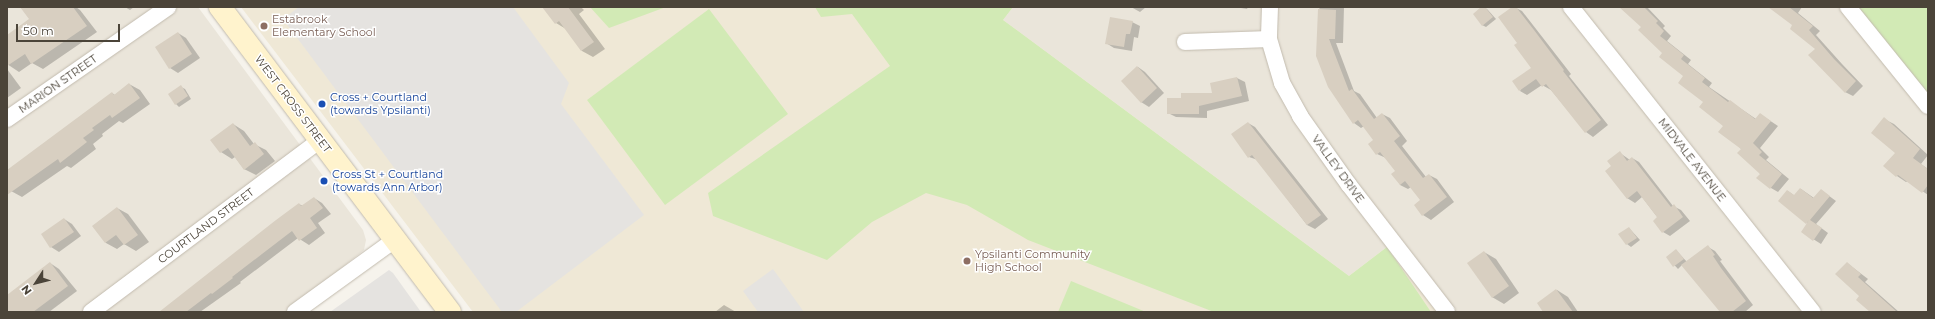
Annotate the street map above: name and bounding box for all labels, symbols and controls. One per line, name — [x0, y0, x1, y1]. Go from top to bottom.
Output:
place label: Estabrook Elementary School — [272, 13, 376, 39]
scale bar — [18, 16, 122, 42]
marker: Estabrook Elementary School — [259, 21, 269, 31]
text: 50 m — [23, 23, 54, 38]
street label: MARION STREET — [16, 52, 100, 116]
street label: WEST CROSS STREET — [252, 53, 334, 155]
place label: Cross + Courtland (towards Ypsilanti) — [330, 91, 431, 117]
marker: Cross + Courtland (towards Ypsilanti) — [317, 99, 327, 109]
street label: MIDVALE AVENUE — [1655, 116, 1729, 204]
street label: VALLEY DRIVE — [1309, 133, 1367, 205]
place label: Cross St + Courtland (towards Ann Arbor) — [332, 168, 443, 194]
marker: Cross St + Courtland (towards Ann Arbor) — [319, 176, 329, 186]
street label: COURTLAND STREET — [155, 186, 257, 266]
place label: Ypsilanti Community High School — [975, 248, 1090, 274]
marker: Ypsilanti Community High School — [962, 256, 972, 266]
north arrow — [16, 263, 56, 303]
text: N — [18, 282, 35, 298]

